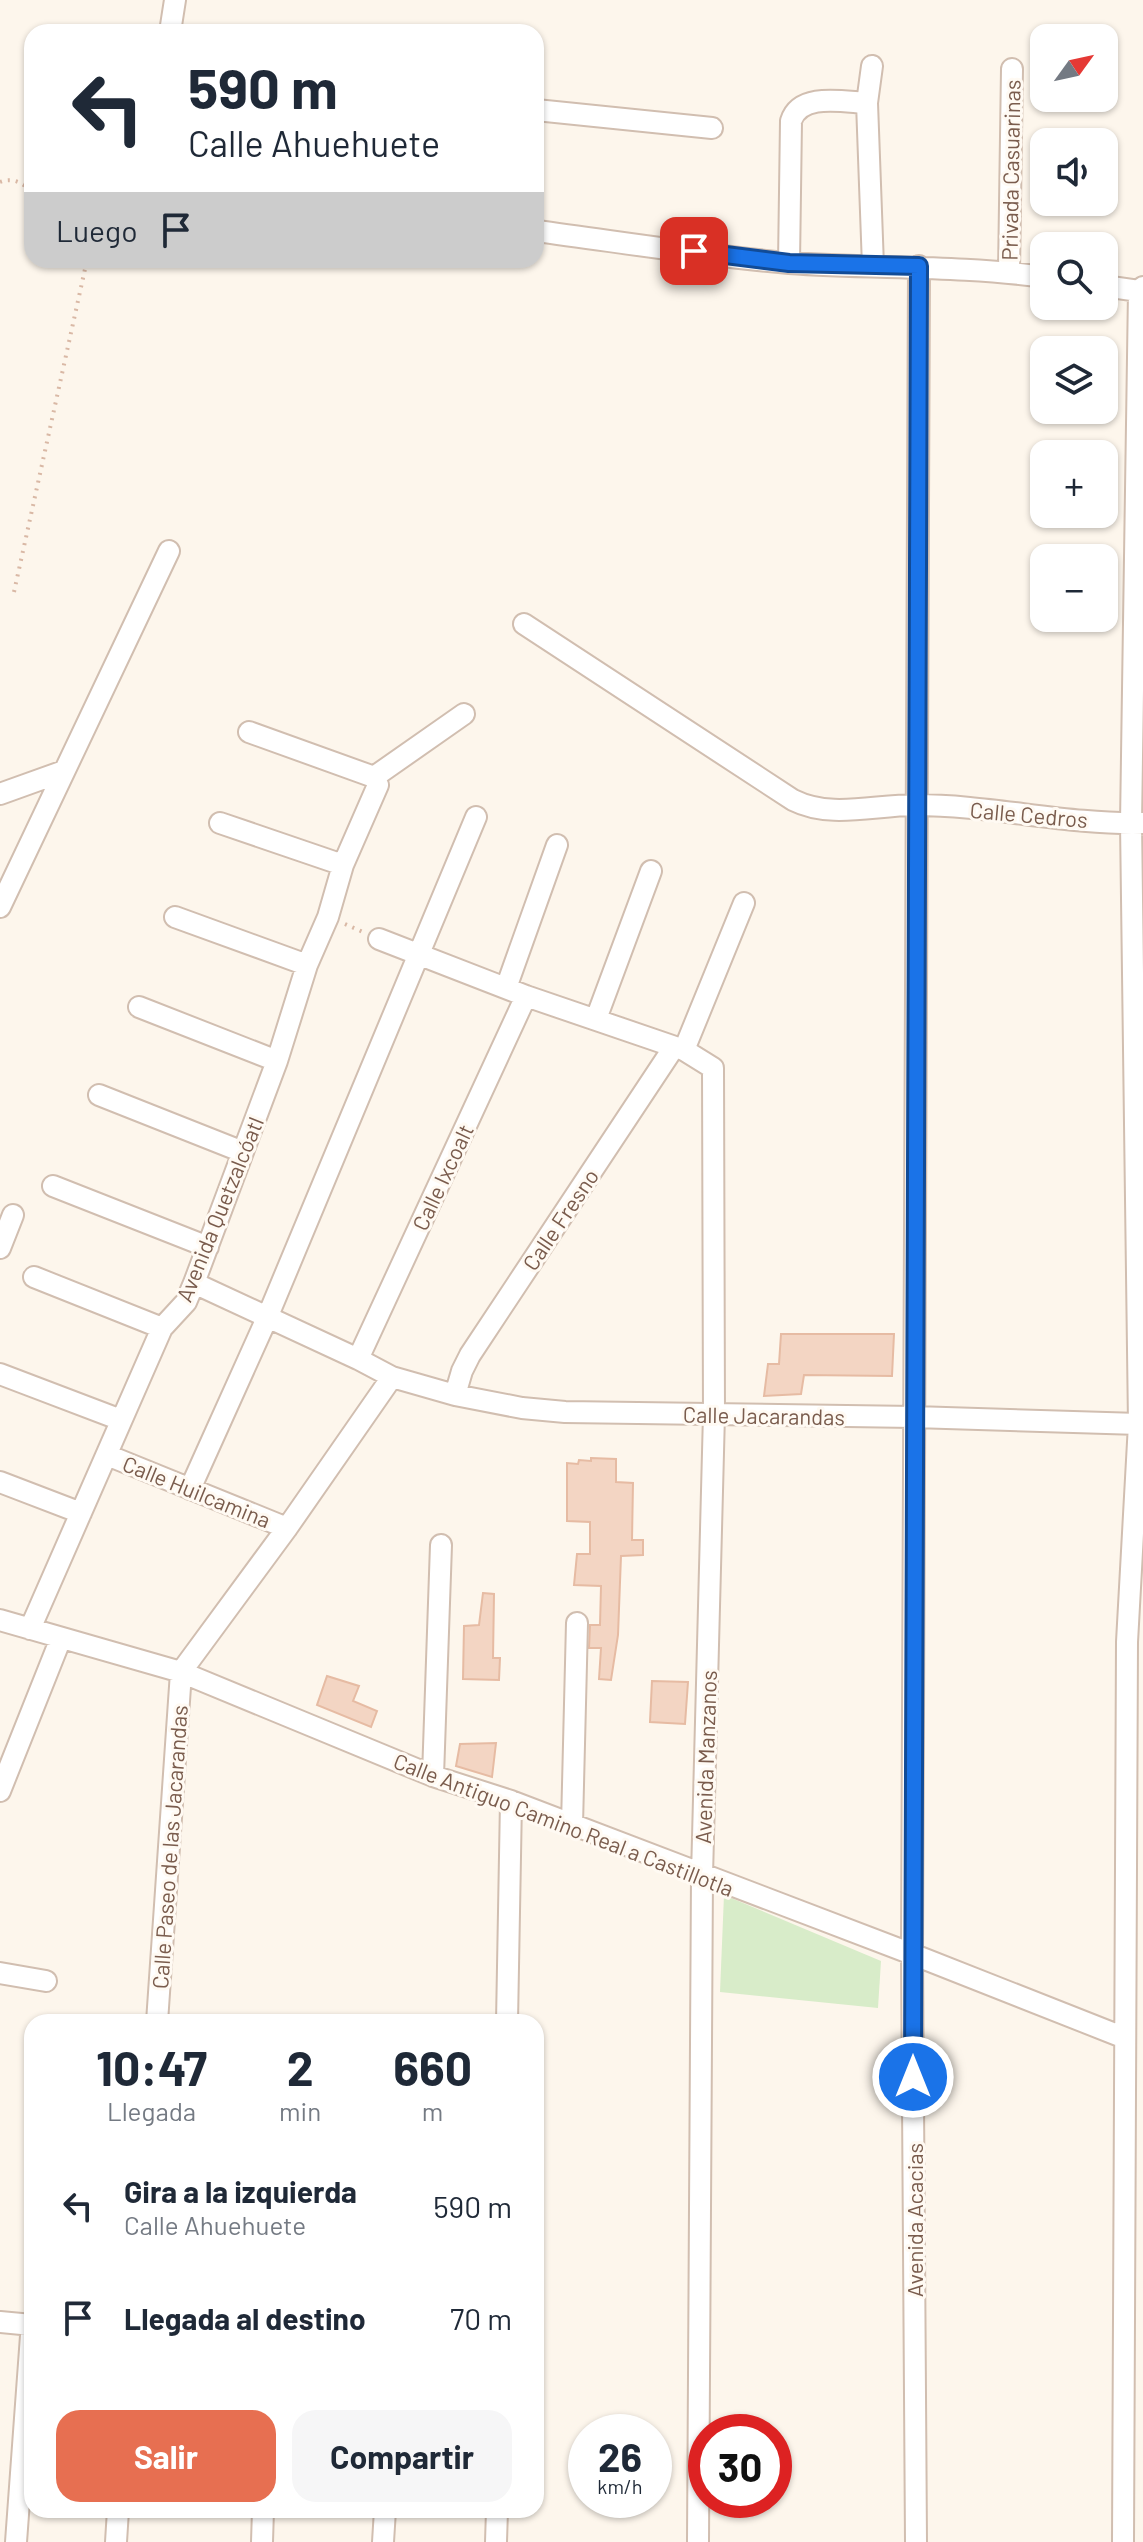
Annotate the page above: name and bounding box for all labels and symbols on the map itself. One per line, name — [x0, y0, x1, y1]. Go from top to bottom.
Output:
north arrow — [1030, 24, 1118, 112]
street label: Privada Casuarinas — [995, 79, 1025, 261]
pin — [660, 217, 728, 285]
street label: Calle Cedros — [969, 796, 1089, 832]
street label: Avenida Quetzalcóatl — [170, 1113, 268, 1305]
street label: Calle Ixcoalt — [406, 1120, 478, 1234]
street label: Calle Fresno — [517, 1163, 603, 1275]
street label: Calle Jacarandas — [683, 1401, 845, 1429]
street label: Calle Huilcamina — [119, 1450, 275, 1532]
street label: Avenida Manzanos — [689, 1670, 721, 1844]
street label: Calle Paseo de las Jacarandas — [146, 1704, 192, 1990]
street label: Calle Antiguo Camino Real a Castillotla — [390, 1747, 738, 1901]
position arrow — [871, 2035, 955, 2119]
street label: Avenida Acacias — [901, 2143, 927, 2297]
speed limit sign: 30 — [688, 2414, 792, 2518]

